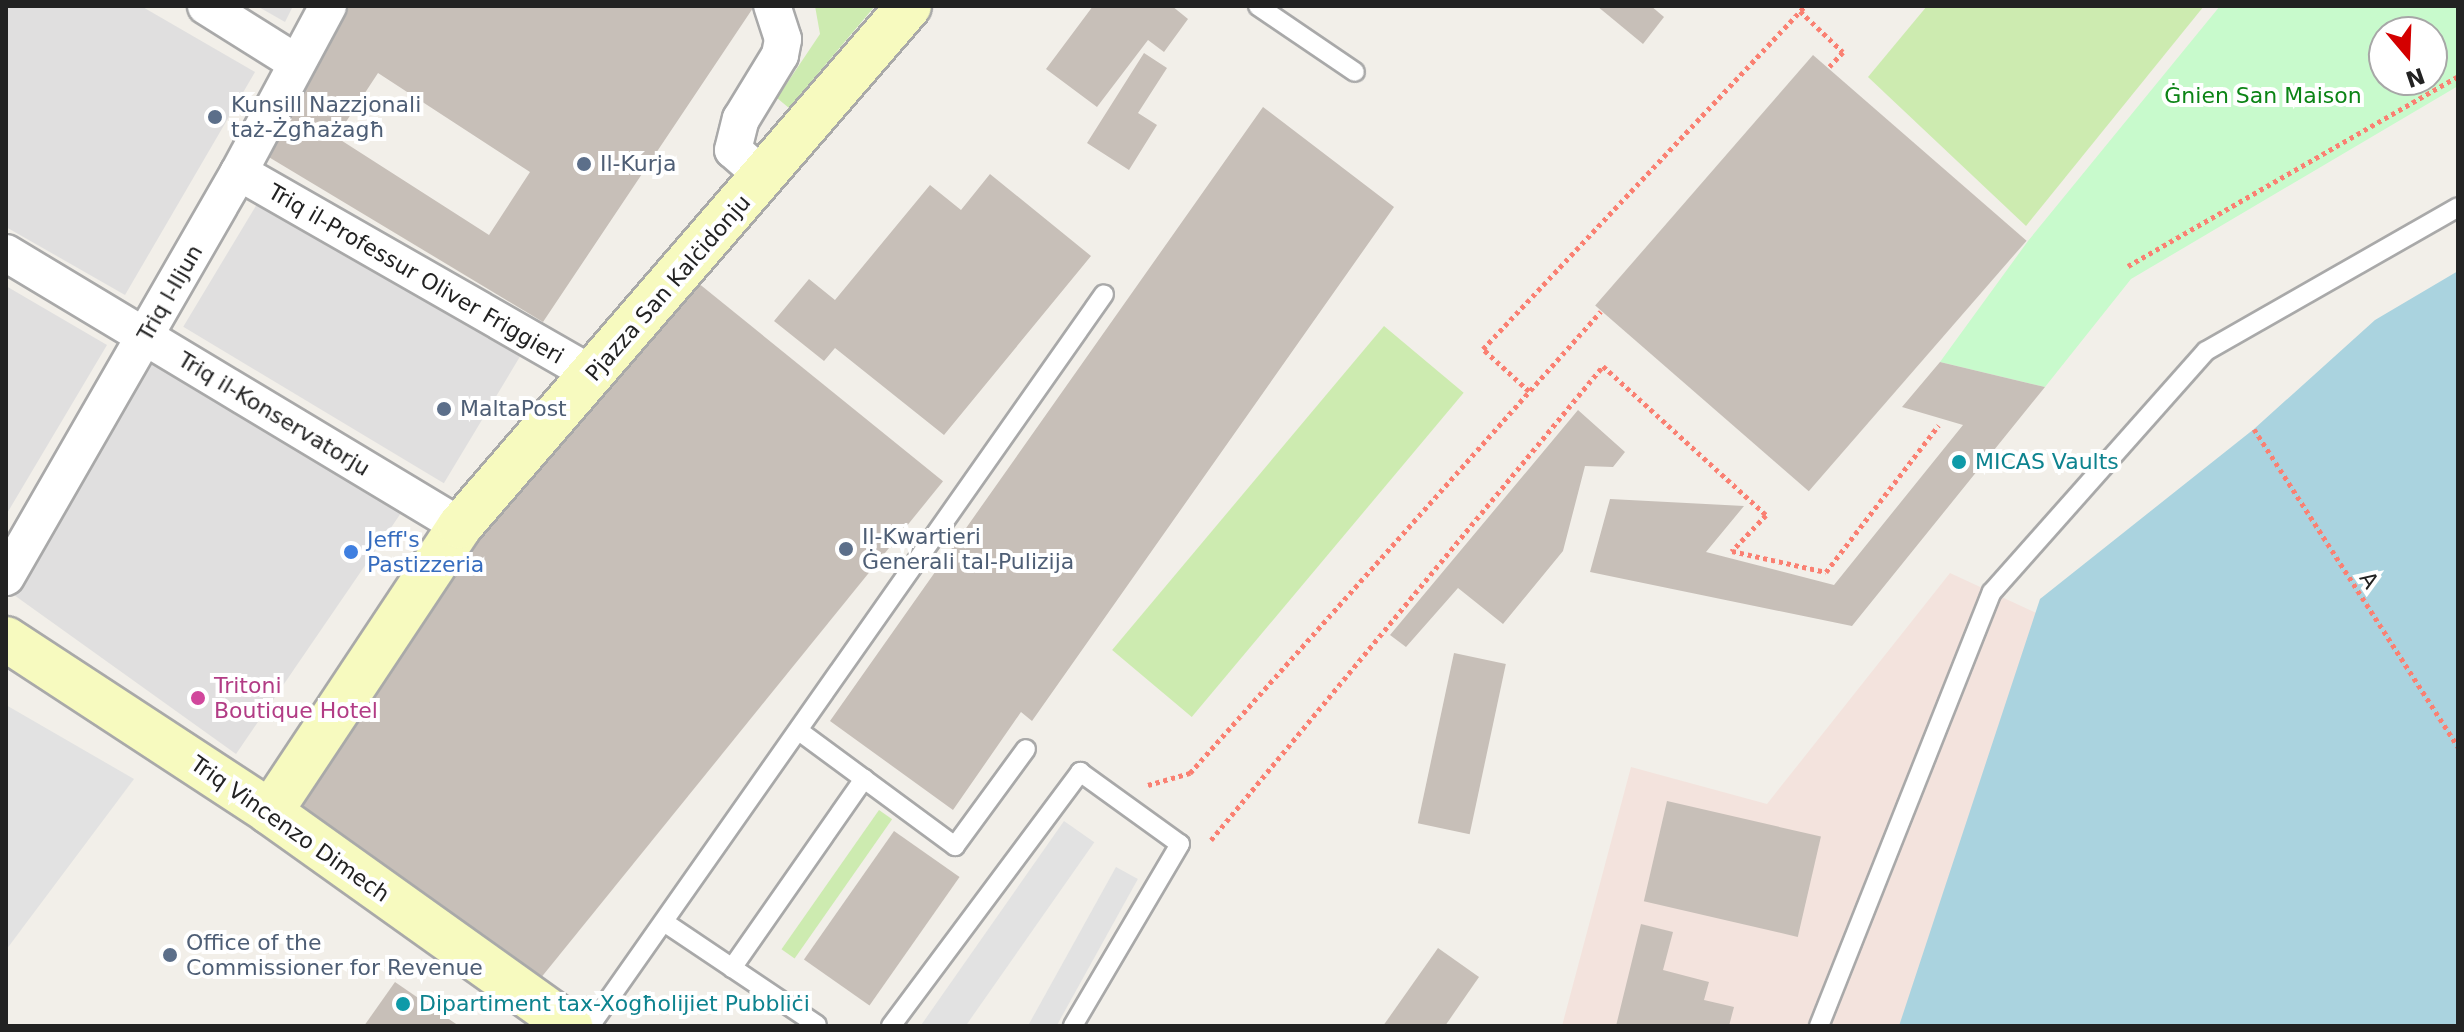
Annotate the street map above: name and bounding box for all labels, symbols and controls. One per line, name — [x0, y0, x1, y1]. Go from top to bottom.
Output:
north arrow — [2368, 16, 2448, 96]
text: N — [2403, 62, 2428, 92]
park label: Ġnien San Maison — [2164, 83, 2362, 109]
place label: Kunsill Nazzjonali taż-Żgħażagħ — [231, 91, 421, 142]
marker: Kunsill Nazzjonali taż-Żgħażagħ — [206, 108, 224, 126]
place label: Il-Kurja — [600, 151, 676, 177]
marker: Il-Kurja — [575, 155, 593, 173]
street label: Triq il-Professur Oliver Friggieri — [264, 178, 568, 370]
street label: Pjazza San Kalċidonju — [580, 189, 756, 387]
street label: Triq l-Iljun — [132, 240, 208, 346]
street label: Triq il-Konservatorju — [173, 346, 375, 482]
place label: MaltaPost — [460, 396, 567, 422]
marker: MaltaPost — [435, 400, 453, 418]
place label: MICAS Vaults — [1975, 449, 2119, 475]
marker: MICAS Vaults — [1950, 453, 1968, 471]
place label: Il-Kwartieri Ġenerali tal-Pulizija — [862, 523, 1074, 574]
place label: Jeff's Pastizzeria — [367, 526, 484, 578]
marker: Il-Kwartieri Ġenerali tal-Pulizija — [837, 540, 855, 558]
marker: Jeff's Pastizzeria — [342, 543, 360, 561]
street label: A — [2354, 566, 2384, 594]
place label: Tritoni Boutique Hotel — [214, 672, 378, 724]
marker: Tritoni Boutique Hotel — [189, 689, 207, 707]
street label: Triq Vincenzo Dimech — [186, 750, 394, 908]
place label: Office of the Commissioner for Revenue — [186, 929, 483, 980]
marker: Office of the Commissioner for Revenue — [161, 946, 179, 964]
place label: Dipartiment tax-Xogħolijiet Pubbliċi — [419, 991, 810, 1017]
marker: Dipartiment tax-Xogħolijiet Pubbliċi — [394, 995, 412, 1013]

